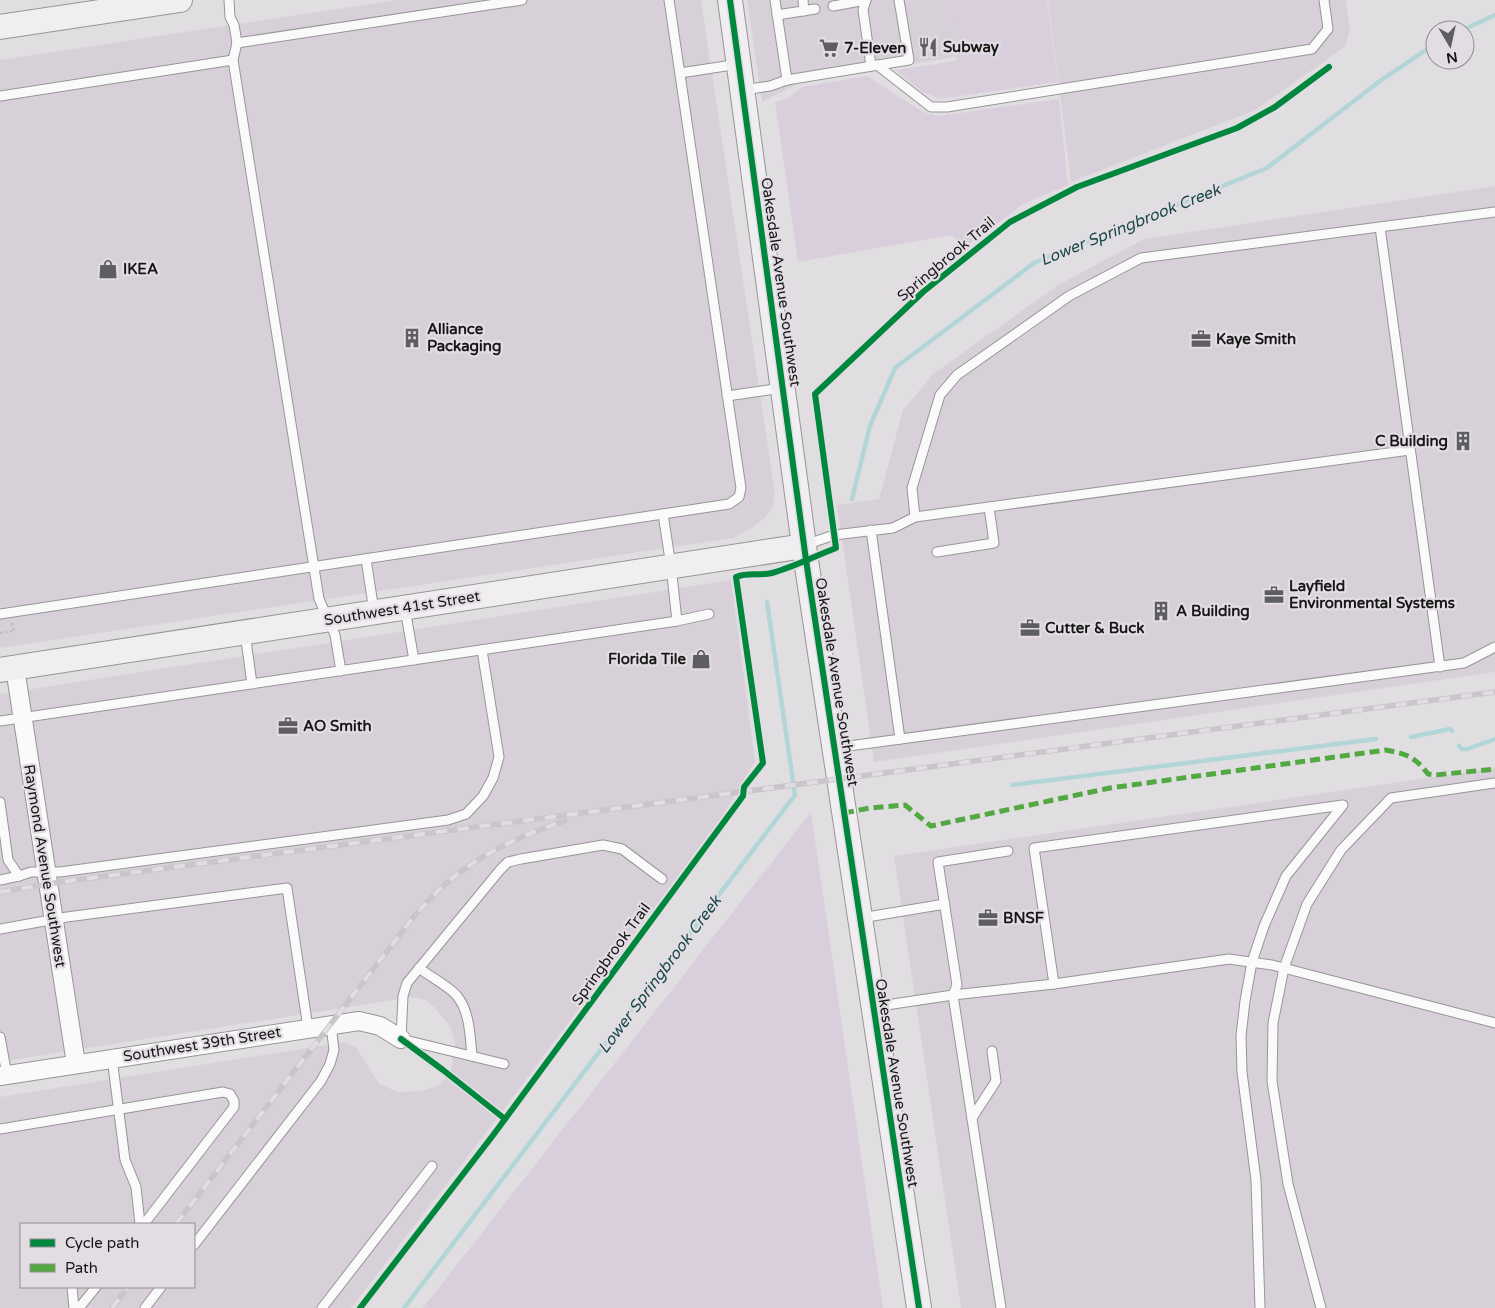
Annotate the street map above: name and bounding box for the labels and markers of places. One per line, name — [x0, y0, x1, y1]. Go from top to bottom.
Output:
restaurant icon: Subway — [917, 36, 939, 58]
supermarket icon: 7-Eleven — [818, 37, 840, 59]
place label: Subway — [943, 38, 999, 57]
place label: 7-Eleven — [844, 39, 906, 57]
shop icon: IKEA — [97, 258, 119, 280]
place label: IKEA — [123, 260, 158, 278]
place label: Alliance Packaging — [427, 320, 501, 356]
building icon: Alliance Packaging — [401, 327, 423, 349]
office icon: Kaye Smith — [1190, 328, 1212, 350]
place label: Kaye Smith — [1216, 330, 1296, 349]
building icon: C Building — [1452, 430, 1474, 452]
place label: C Building — [1375, 432, 1448, 451]
place label: Layfield Environmental Systems — [1289, 577, 1455, 613]
office icon: Layfield Environmental Systems — [1263, 584, 1285, 606]
building icon: A Building — [1150, 600, 1172, 622]
place label: A Building — [1176, 602, 1250, 621]
office icon: Cutter & Buck — [1019, 617, 1041, 639]
place label: Cutter & Buck — [1045, 619, 1144, 637]
shop icon: Florida Tile — [690, 648, 712, 670]
place label: Florida Tile — [608, 650, 687, 668]
office icon: AO Smith — [277, 715, 299, 737]
place label: AO Smith — [303, 717, 372, 735]
office icon: BNSF — [977, 907, 999, 929]
place label: BNSF — [1003, 909, 1044, 927]

